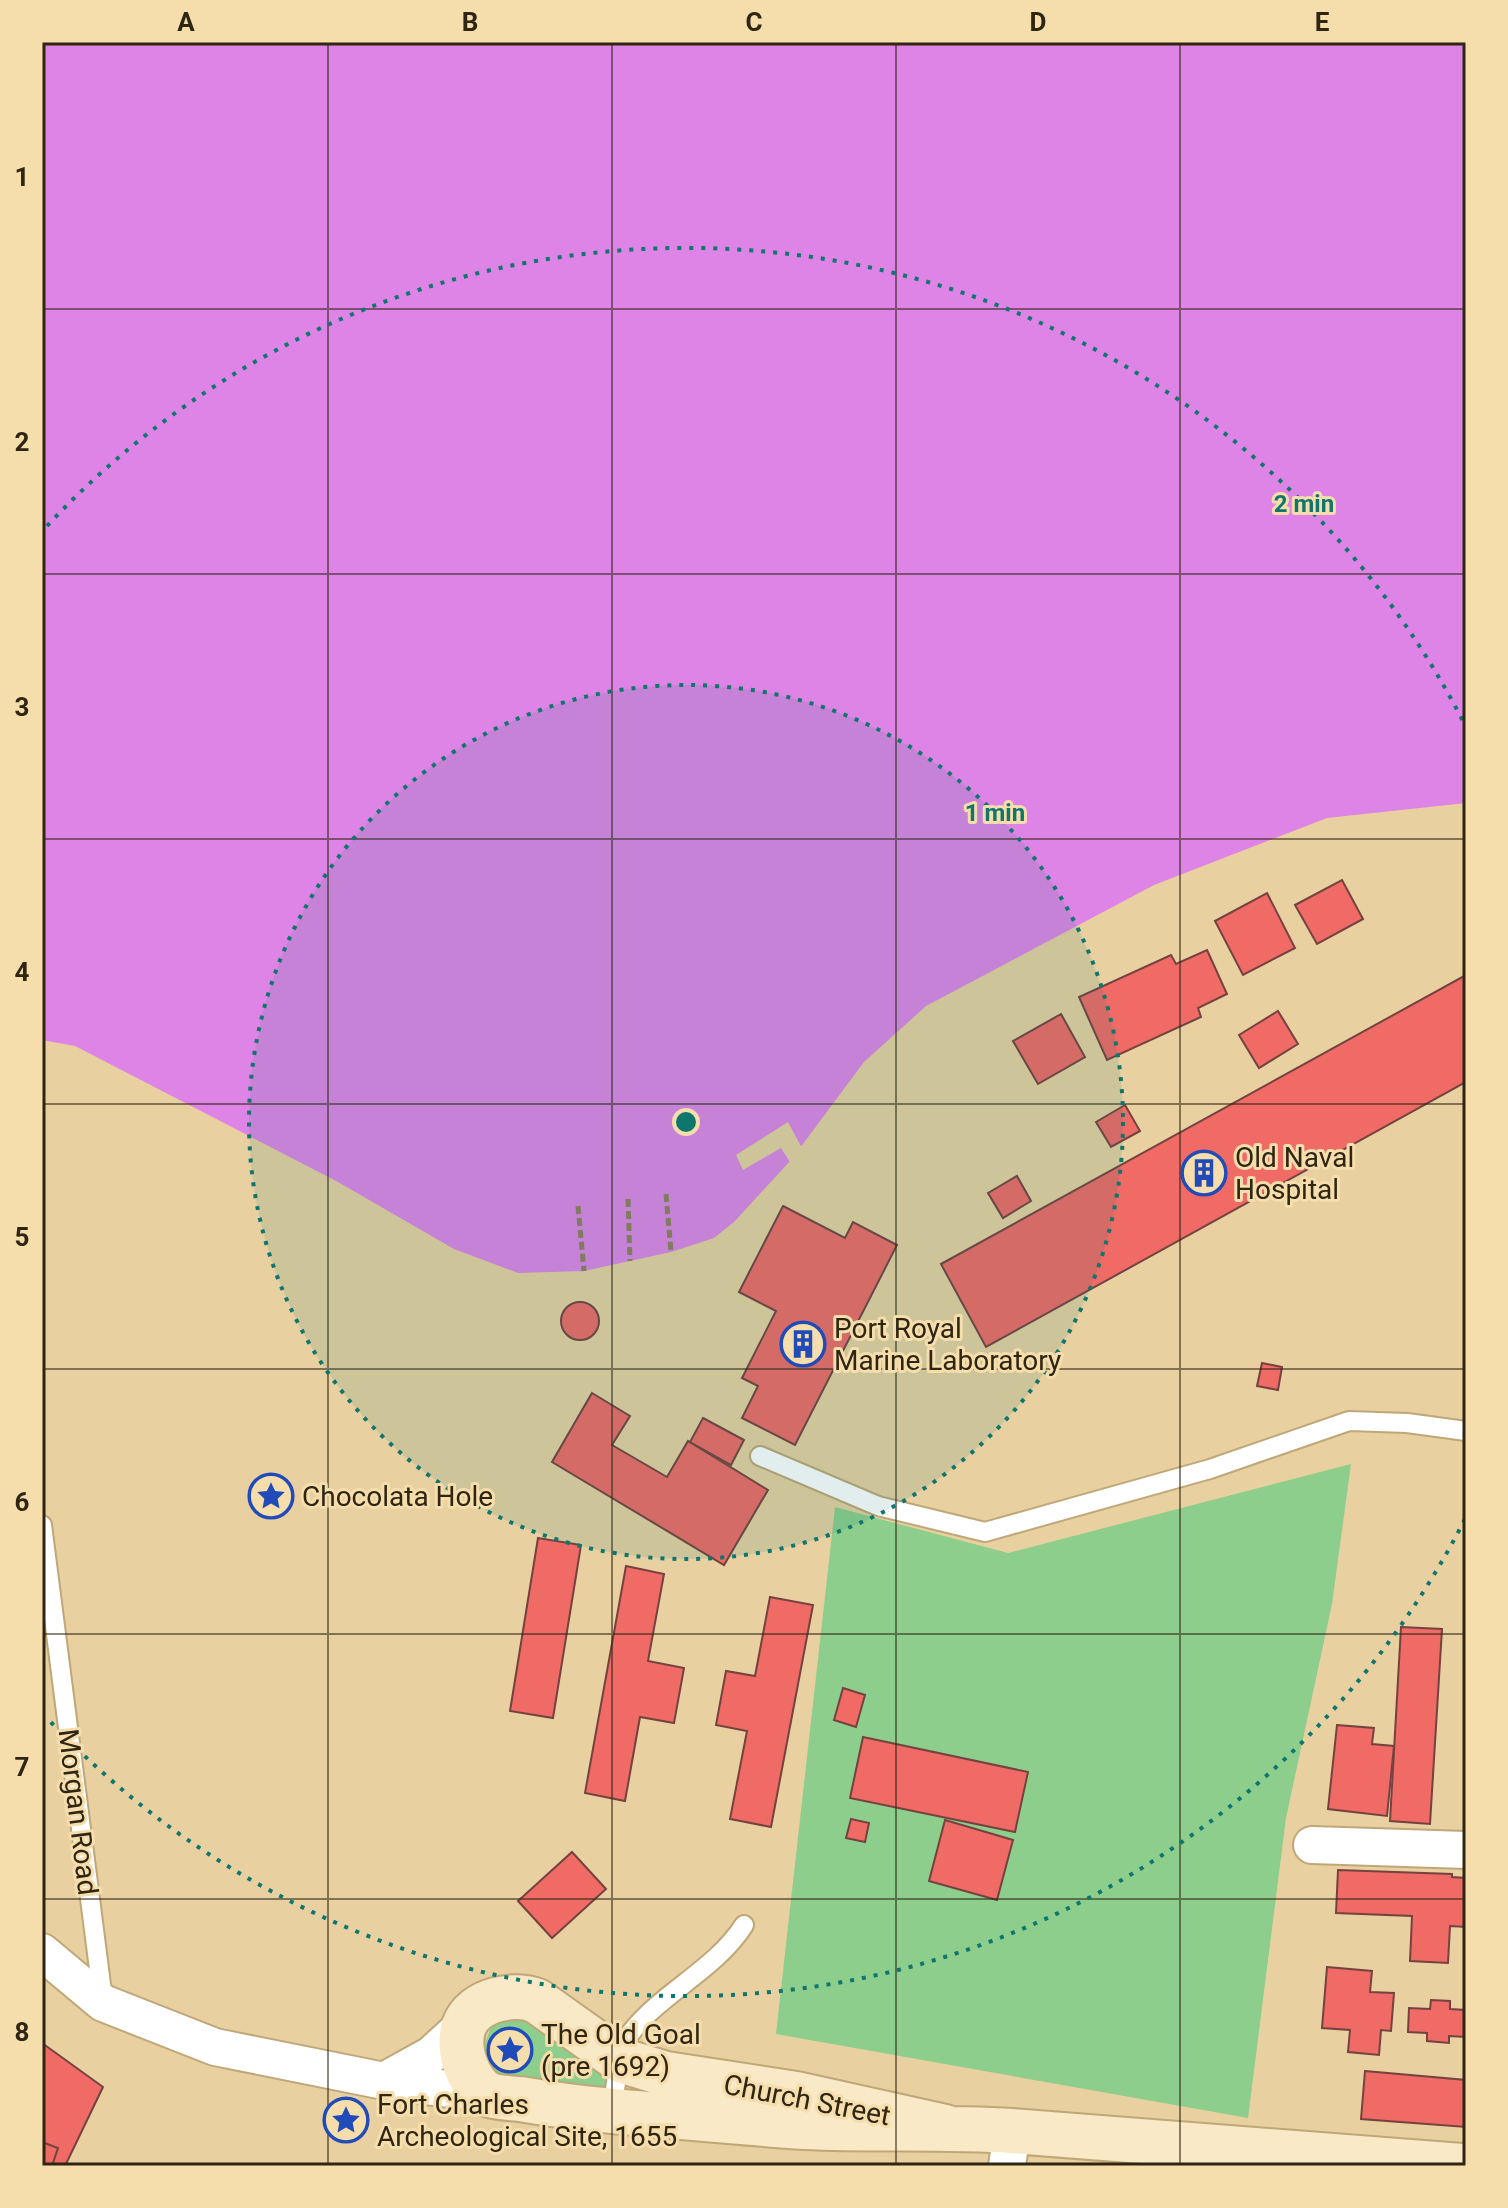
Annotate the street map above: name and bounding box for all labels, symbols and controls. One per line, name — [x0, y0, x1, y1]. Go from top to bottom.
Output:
text: A — [177, 7, 195, 37]
text: B — [462, 7, 478, 37]
text: C — [745, 7, 763, 37]
text: D — [1030, 7, 1046, 37]
text: E — [1315, 7, 1330, 37]
text: 1 — [15, 162, 29, 192]
text: 2 — [15, 427, 29, 457]
text: 2 min — [1274, 490, 1334, 518]
text: 3 — [15, 692, 29, 722]
text: 1 min — [965, 799, 1025, 827]
text: 4 — [15, 957, 30, 987]
centre of rings — [672, 1108, 700, 1136]
place label: Old Naval Hospital — [1235, 1141, 1354, 1206]
building icon: Old Naval Hospital — [1180, 1149, 1228, 1197]
text: 5 — [15, 1222, 29, 1252]
place label: Port Royal Marine Laboratory — [834, 1312, 1061, 1377]
building icon: Port Royal Marine Laboratory — [779, 1320, 827, 1368]
place icon: Chocolata Hole — [247, 1472, 295, 1520]
place label: Chocolata Hole — [302, 1480, 493, 1513]
text: 6 — [15, 1487, 30, 1517]
street label: Morgan Road — [51, 1727, 105, 1897]
text: 7 — [15, 1752, 29, 1782]
text: 8 — [15, 2017, 29, 2047]
place label: The Old Goal (pre 1692) — [541, 2018, 701, 2083]
place icon: The Old Goal (pre 1692) — [486, 2026, 534, 2074]
street label: Church Street — [721, 2068, 893, 2132]
place label: Fort Charles Archeological Site, 1655 — [377, 2088, 677, 2153]
place icon: Fort Charles Archeological Site, 1655 — [322, 2096, 370, 2144]

